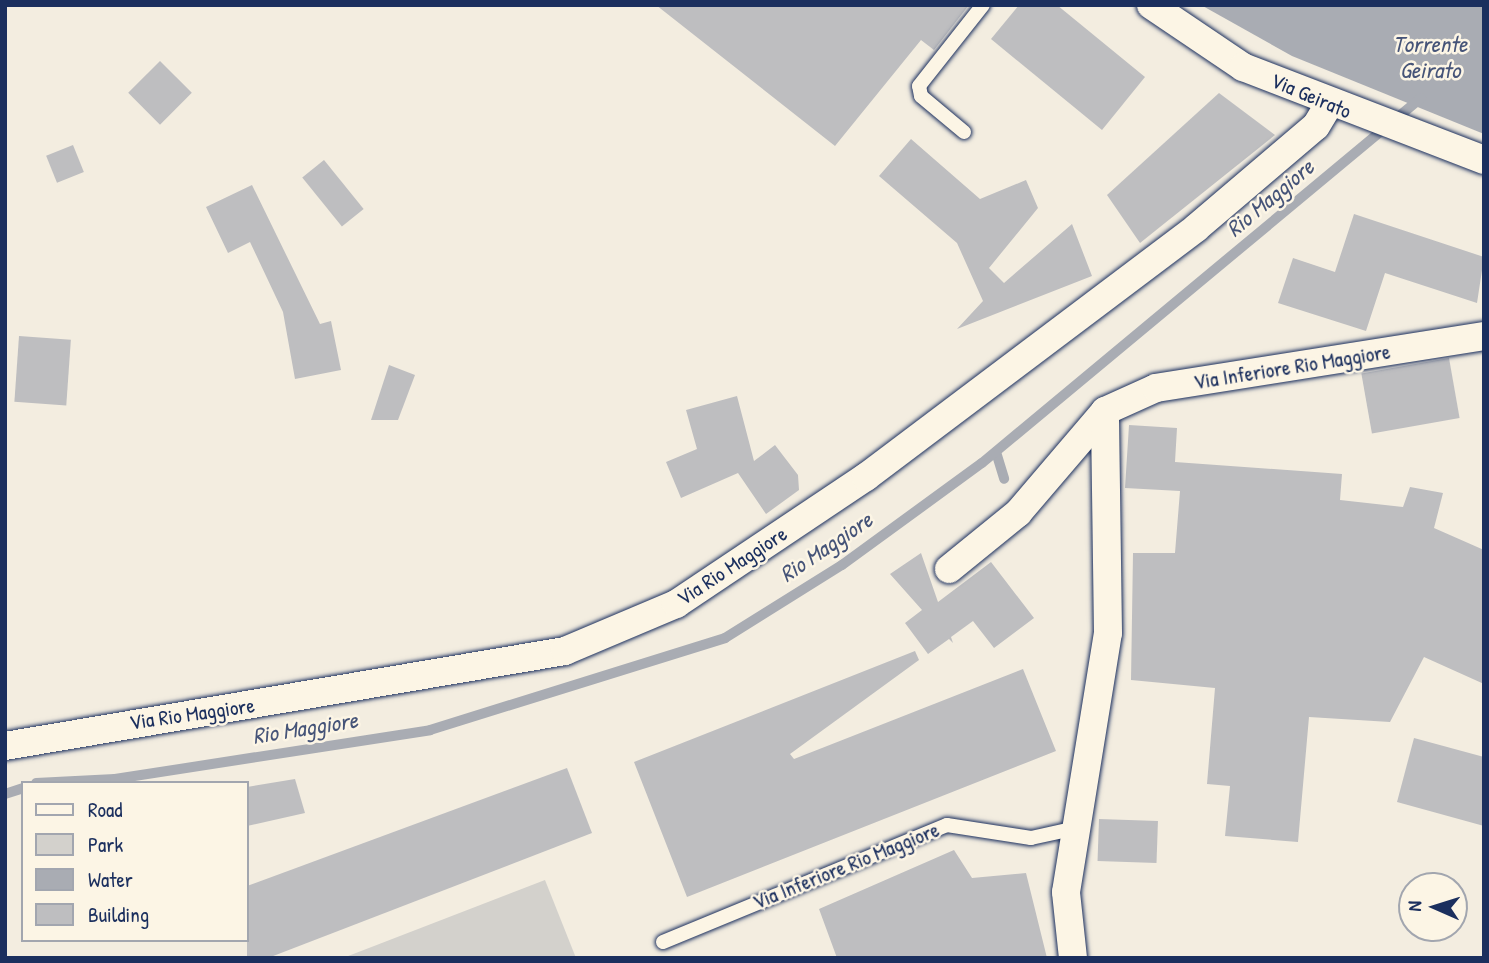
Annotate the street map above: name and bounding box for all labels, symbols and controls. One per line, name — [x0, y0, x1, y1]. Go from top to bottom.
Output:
water label: Torrente Geirato — [1393, 30, 1467, 84]
street label: Via Geirato — [1267, 68, 1355, 124]
water label: Rio Maggiore — [1221, 153, 1319, 243]
street label: Via Inferiore Rio Maggiore — [1192, 339, 1392, 395]
water label: Rio Maggiore — [774, 506, 878, 588]
street label: Via Rio Maggiore — [672, 521, 792, 611]
street label: Via Rio Maggiore — [128, 693, 256, 735]
water label: Rio Maggiore — [251, 706, 359, 750]
legend — [21, 781, 248, 942]
text: Road — [88, 795, 122, 824]
street label: Via Inferiore Rio Maggiore — [749, 817, 943, 915]
text: Park — [88, 830, 123, 859]
text: Water — [88, 865, 133, 894]
north arrow — [1398, 872, 1468, 942]
text: Building — [88, 900, 149, 929]
text: N — [1401, 900, 1427, 912]

